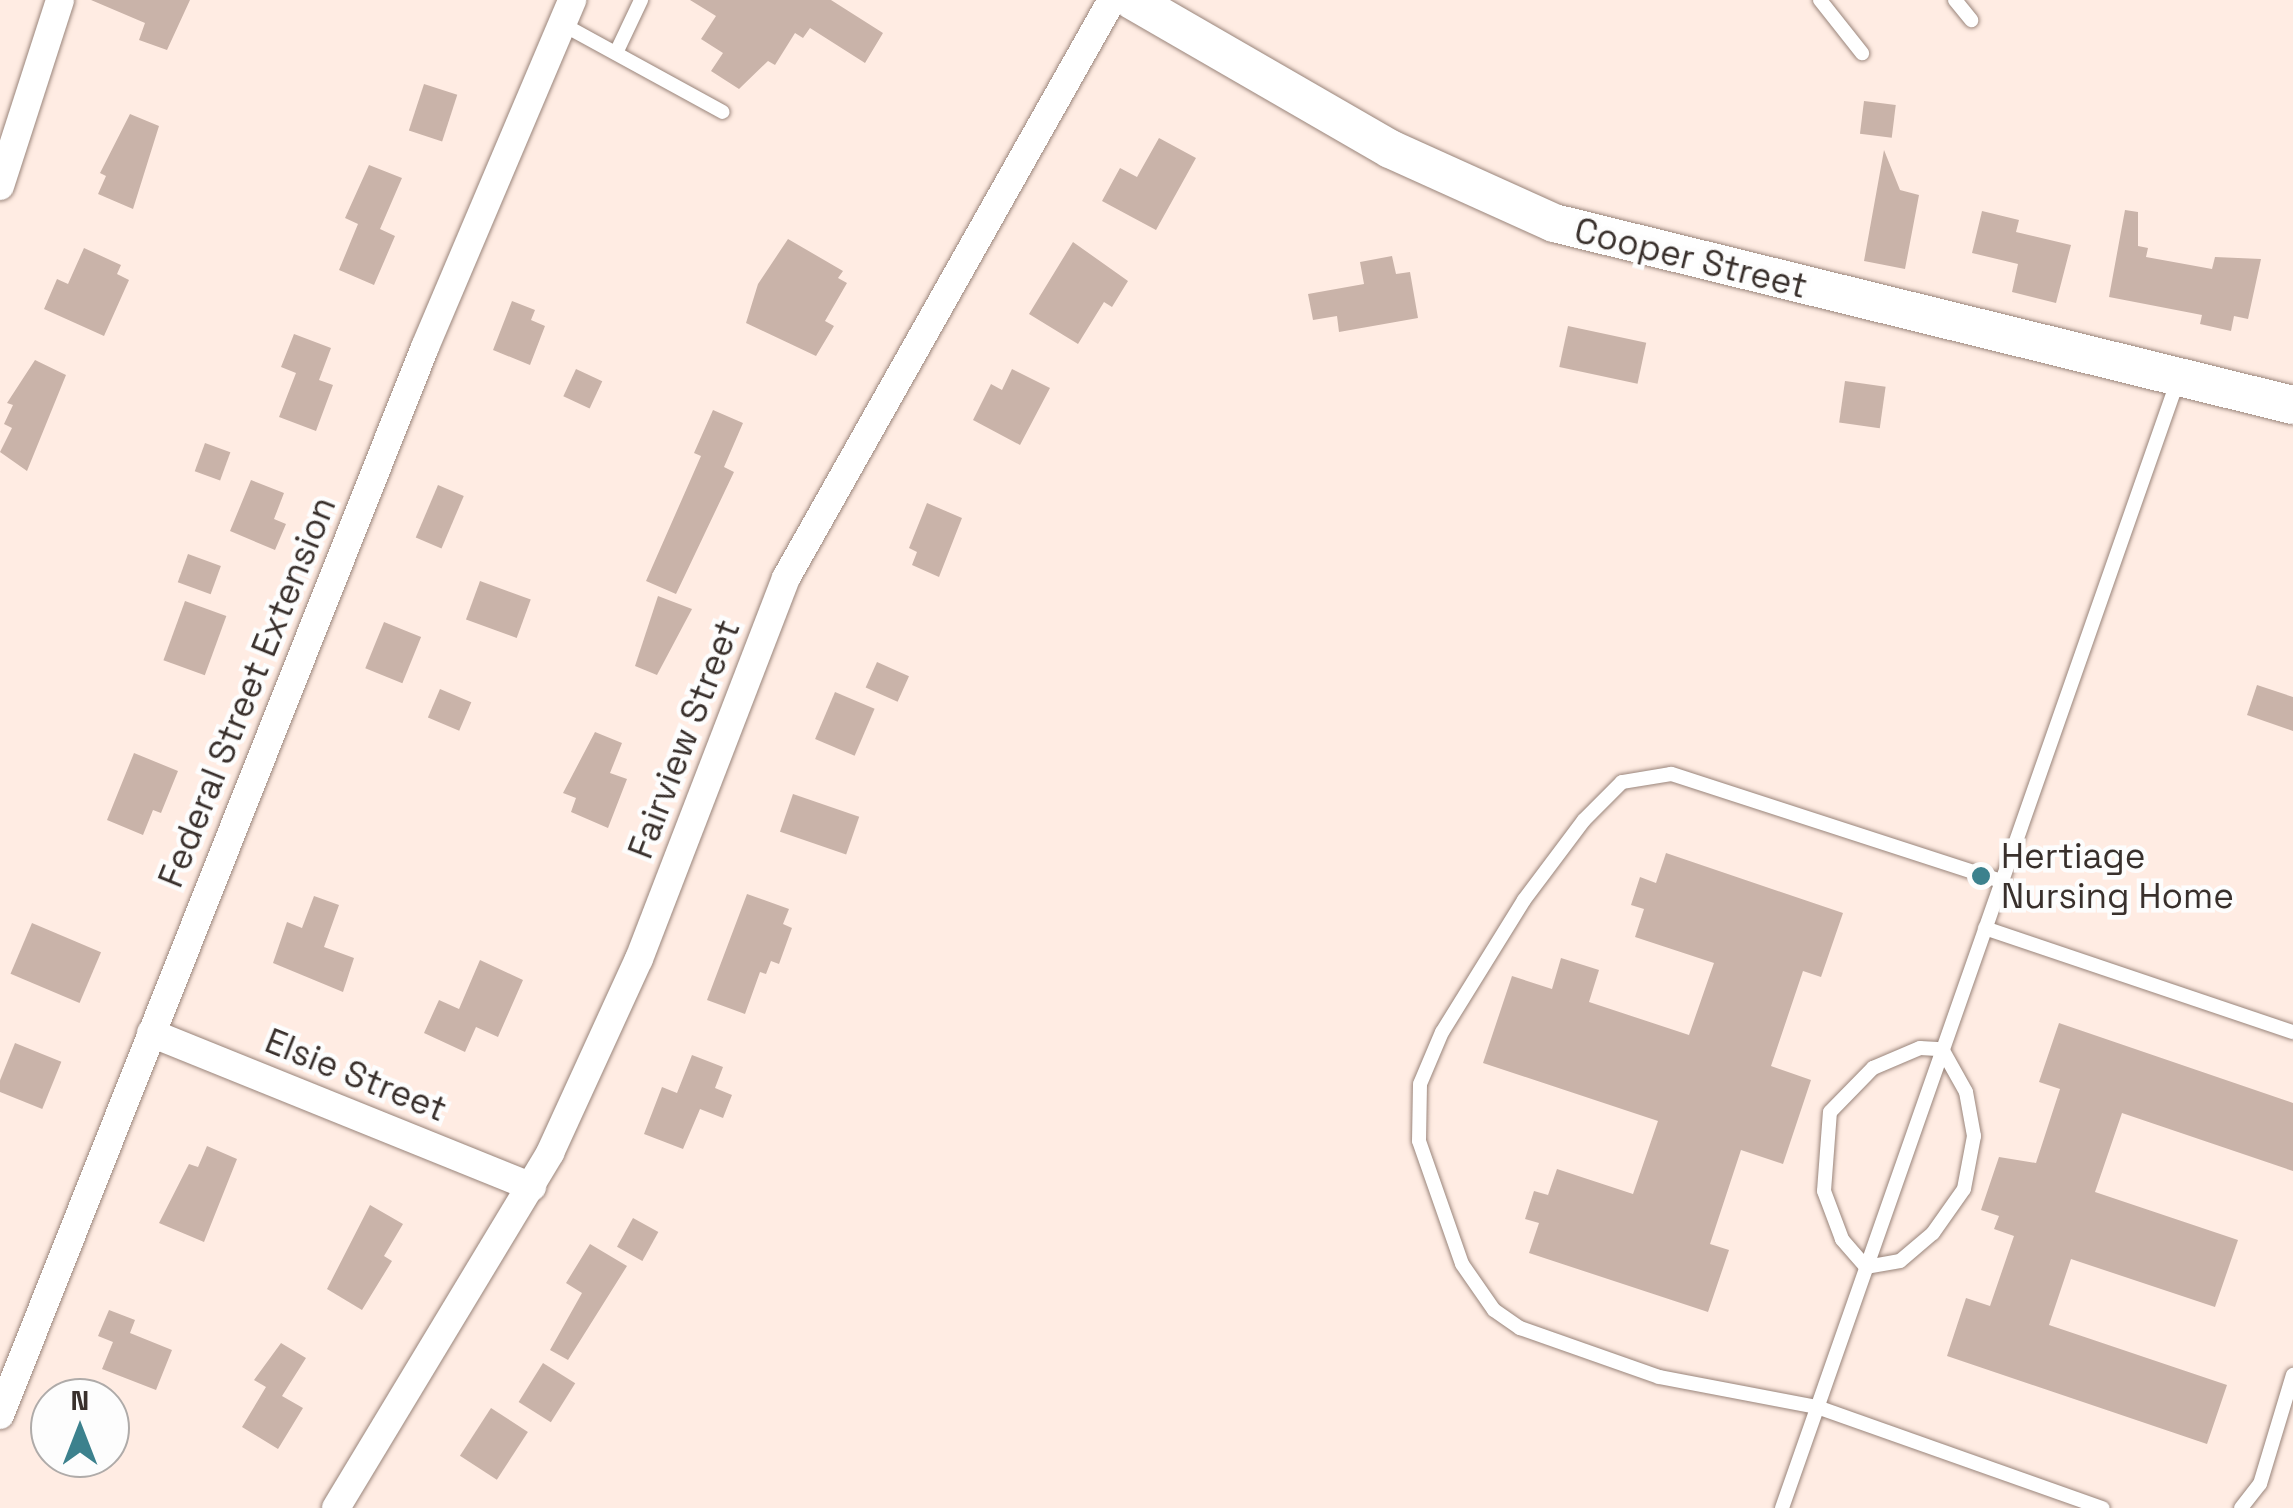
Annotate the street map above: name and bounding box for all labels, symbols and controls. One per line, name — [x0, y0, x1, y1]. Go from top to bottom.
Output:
street label: Cooper Street — [1570, 209, 1812, 307]
street label: Federal Street Extension — [149, 491, 345, 893]
street label: Fairview Street — [619, 614, 749, 864]
place label: Hertiage Nursing Home — [2001, 835, 2234, 917]
marker: Hertiage Nursing Home — [1970, 865, 1992, 887]
street label: Elsie Street — [259, 1020, 453, 1130]
north arrow — [30, 1378, 130, 1478]
text: N — [71, 1382, 89, 1418]

